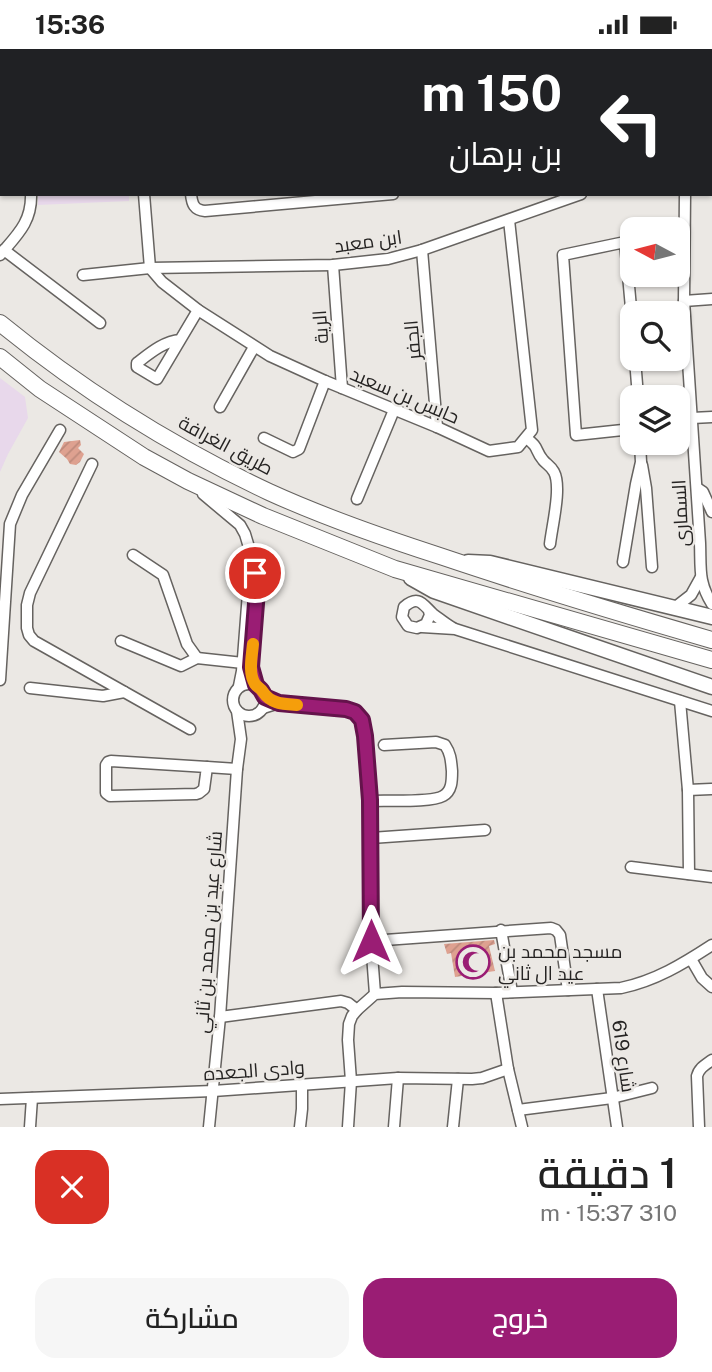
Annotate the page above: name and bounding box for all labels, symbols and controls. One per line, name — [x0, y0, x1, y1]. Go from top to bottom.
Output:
text: 15:36 — [35, 9, 105, 40]
text: 150 m — [421, 64, 562, 122]
icon: left — [586, 77, 677, 168]
text: بن برهان — [449, 135, 562, 172]
north arrow — [620, 217, 690, 287]
map controls — [620, 217, 690, 455]
street label: ابن معبد — [333, 225, 403, 258]
button: search — [620, 301, 690, 371]
street label: الرية — [308, 309, 333, 345]
street label: الجفر — [399, 319, 426, 362]
street label: حابس بن سعيد — [347, 362, 463, 429]
button: layers — [620, 385, 690, 455]
street label: طريق الغرافة — [174, 411, 277, 481]
street label: السمارى — [667, 479, 694, 547]
pin — [225, 543, 285, 603]
icon: arrive — [236, 554, 274, 592]
street label: شارع عيد بن محمد بن ثاني — [190, 830, 230, 1034]
position arrow — [334, 904, 408, 978]
place label: مسجد محمد بن عيد ال ثاني — [498, 940, 622, 988]
mosque icon: مسجد محمد بن عيد ال ثاني — [454, 943, 492, 981]
street label: شارع 619 — [605, 1018, 640, 1094]
street label: وادى الجعده — [203, 1055, 305, 1086]
text: 1 دقيقة — [538, 1148, 677, 1197]
button: close — [35, 1150, 109, 1224]
text: 310 m · 15:37 — [540, 1199, 677, 1226]
button: مشاركة — [35, 1278, 349, 1358]
button: خروج — [363, 1278, 677, 1358]

